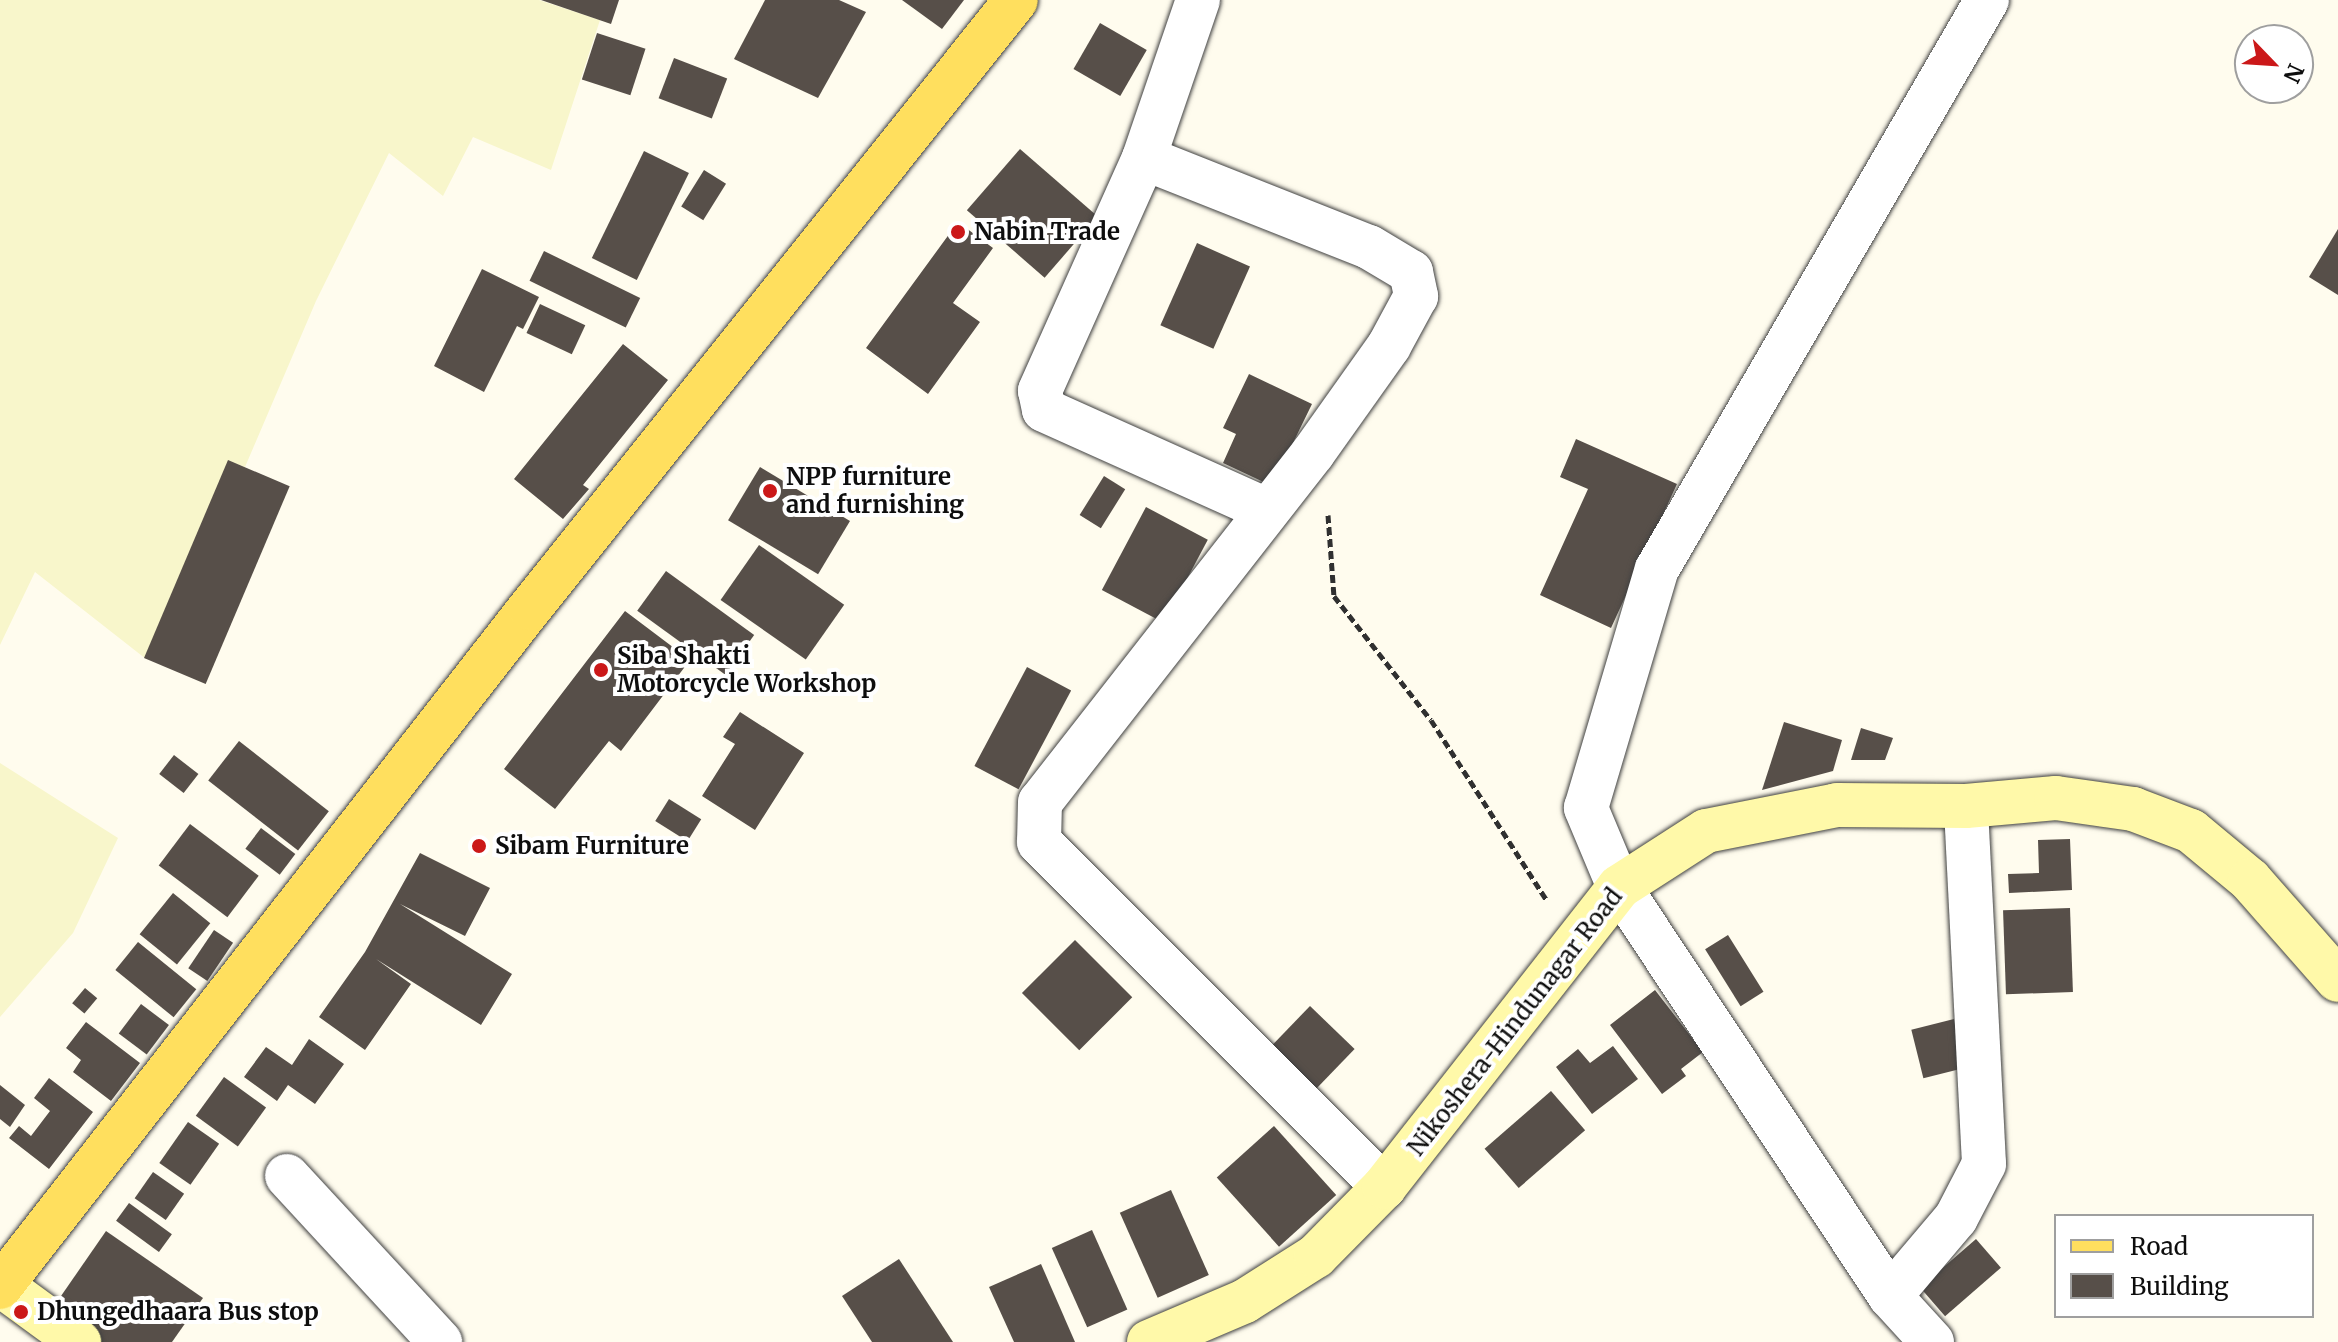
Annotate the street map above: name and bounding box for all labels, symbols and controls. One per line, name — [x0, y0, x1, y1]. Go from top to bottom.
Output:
north arrow — [2234, 24, 2314, 104]
text: N — [2278, 59, 2310, 87]
place label: Nabin Trade — [974, 218, 1120, 246]
marker: Nabin Trade — [949, 223, 967, 241]
place label: NPP furniture and furnishing — [786, 463, 964, 519]
marker: NPP furniture and furnishing — [761, 482, 779, 500]
place label: Siba Shakti Motorcycle Workshop — [617, 642, 876, 698]
marker: Siba Shakti Motorcycle Workshop — [592, 661, 610, 679]
place label: Sibam Furniture — [495, 832, 689, 860]
marker: Sibam Furniture — [470, 837, 488, 855]
street label: Nikoshera-Hindunagar Road — [1402, 883, 1628, 1161]
legend — [2054, 1214, 2314, 1318]
text: Road — [2130, 1231, 2188, 1262]
text: Building — [2130, 1271, 2229, 1302]
place label: Dhungedhaara Bus stop — [37, 1298, 319, 1326]
marker: Dhungedhaara Bus stop — [12, 1303, 30, 1321]

